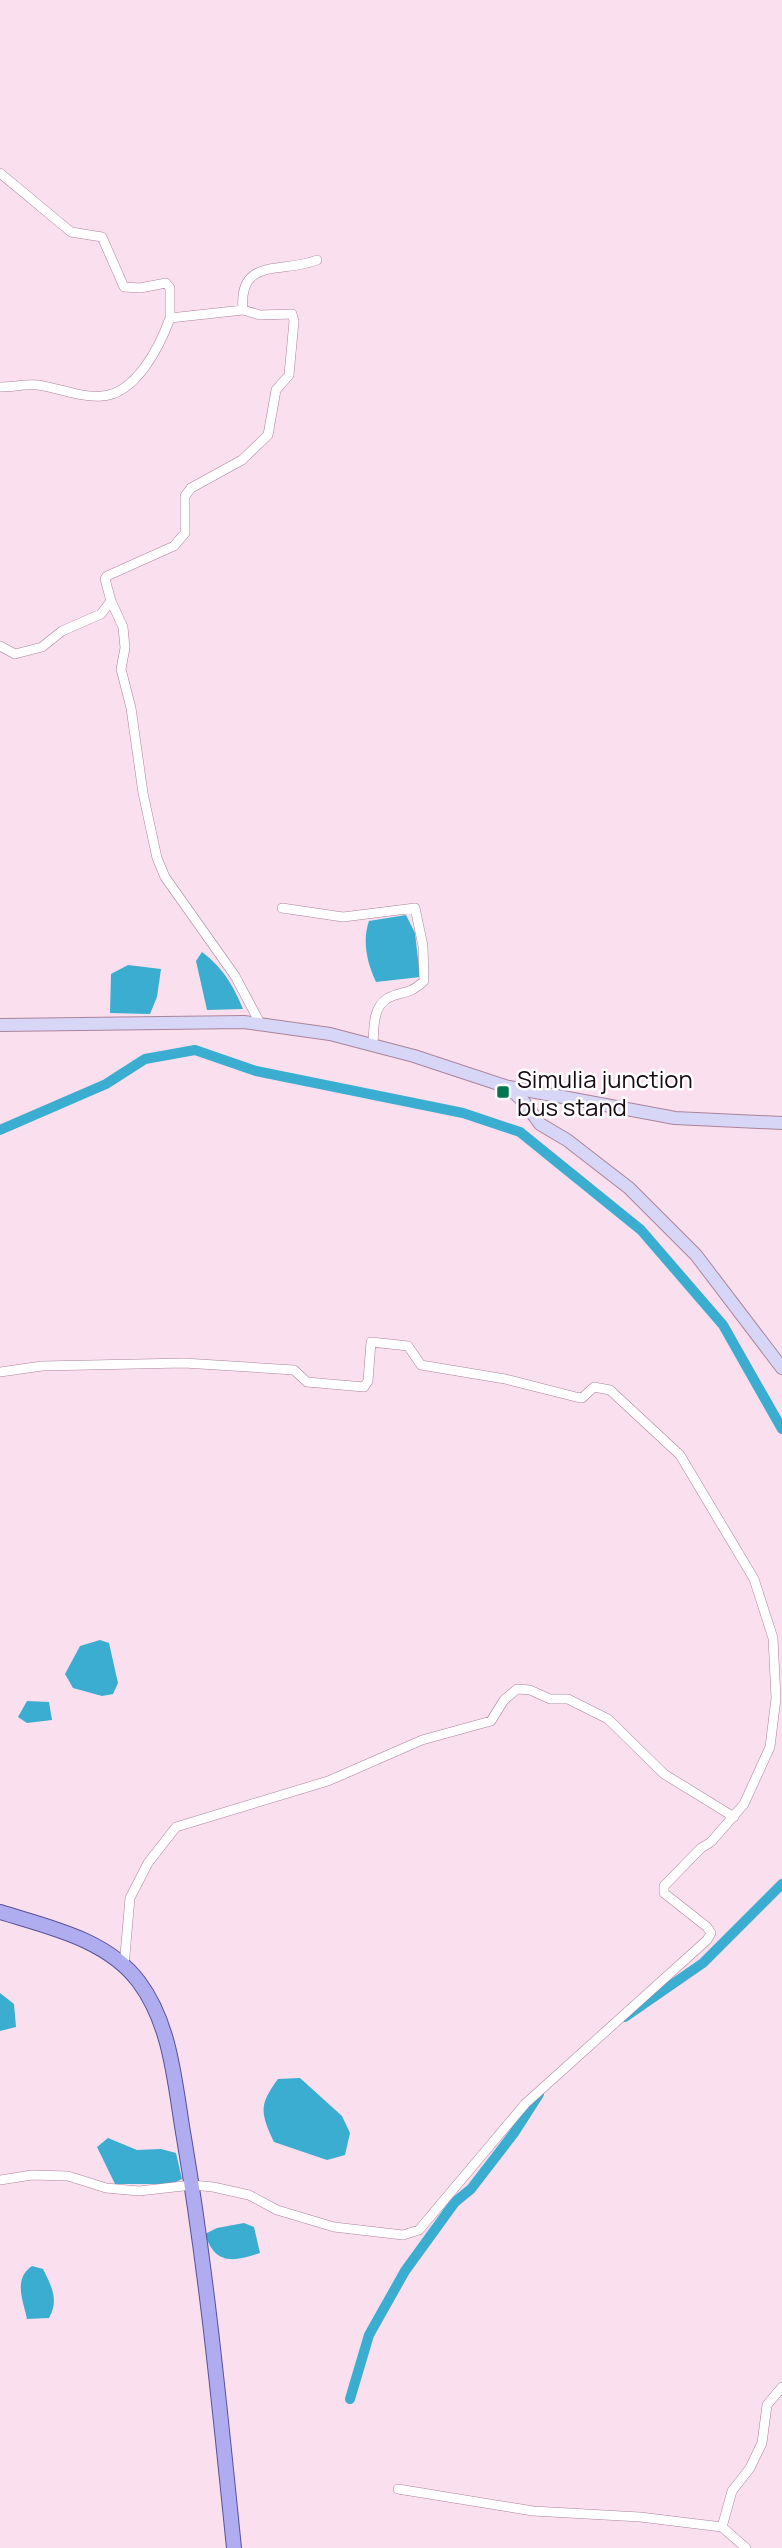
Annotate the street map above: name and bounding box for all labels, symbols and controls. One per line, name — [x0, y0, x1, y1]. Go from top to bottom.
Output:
place label: Simulia junction bus stand — [517, 1062, 693, 1123]
marker: Simulia junction bus stand — [495, 1084, 511, 1100]

